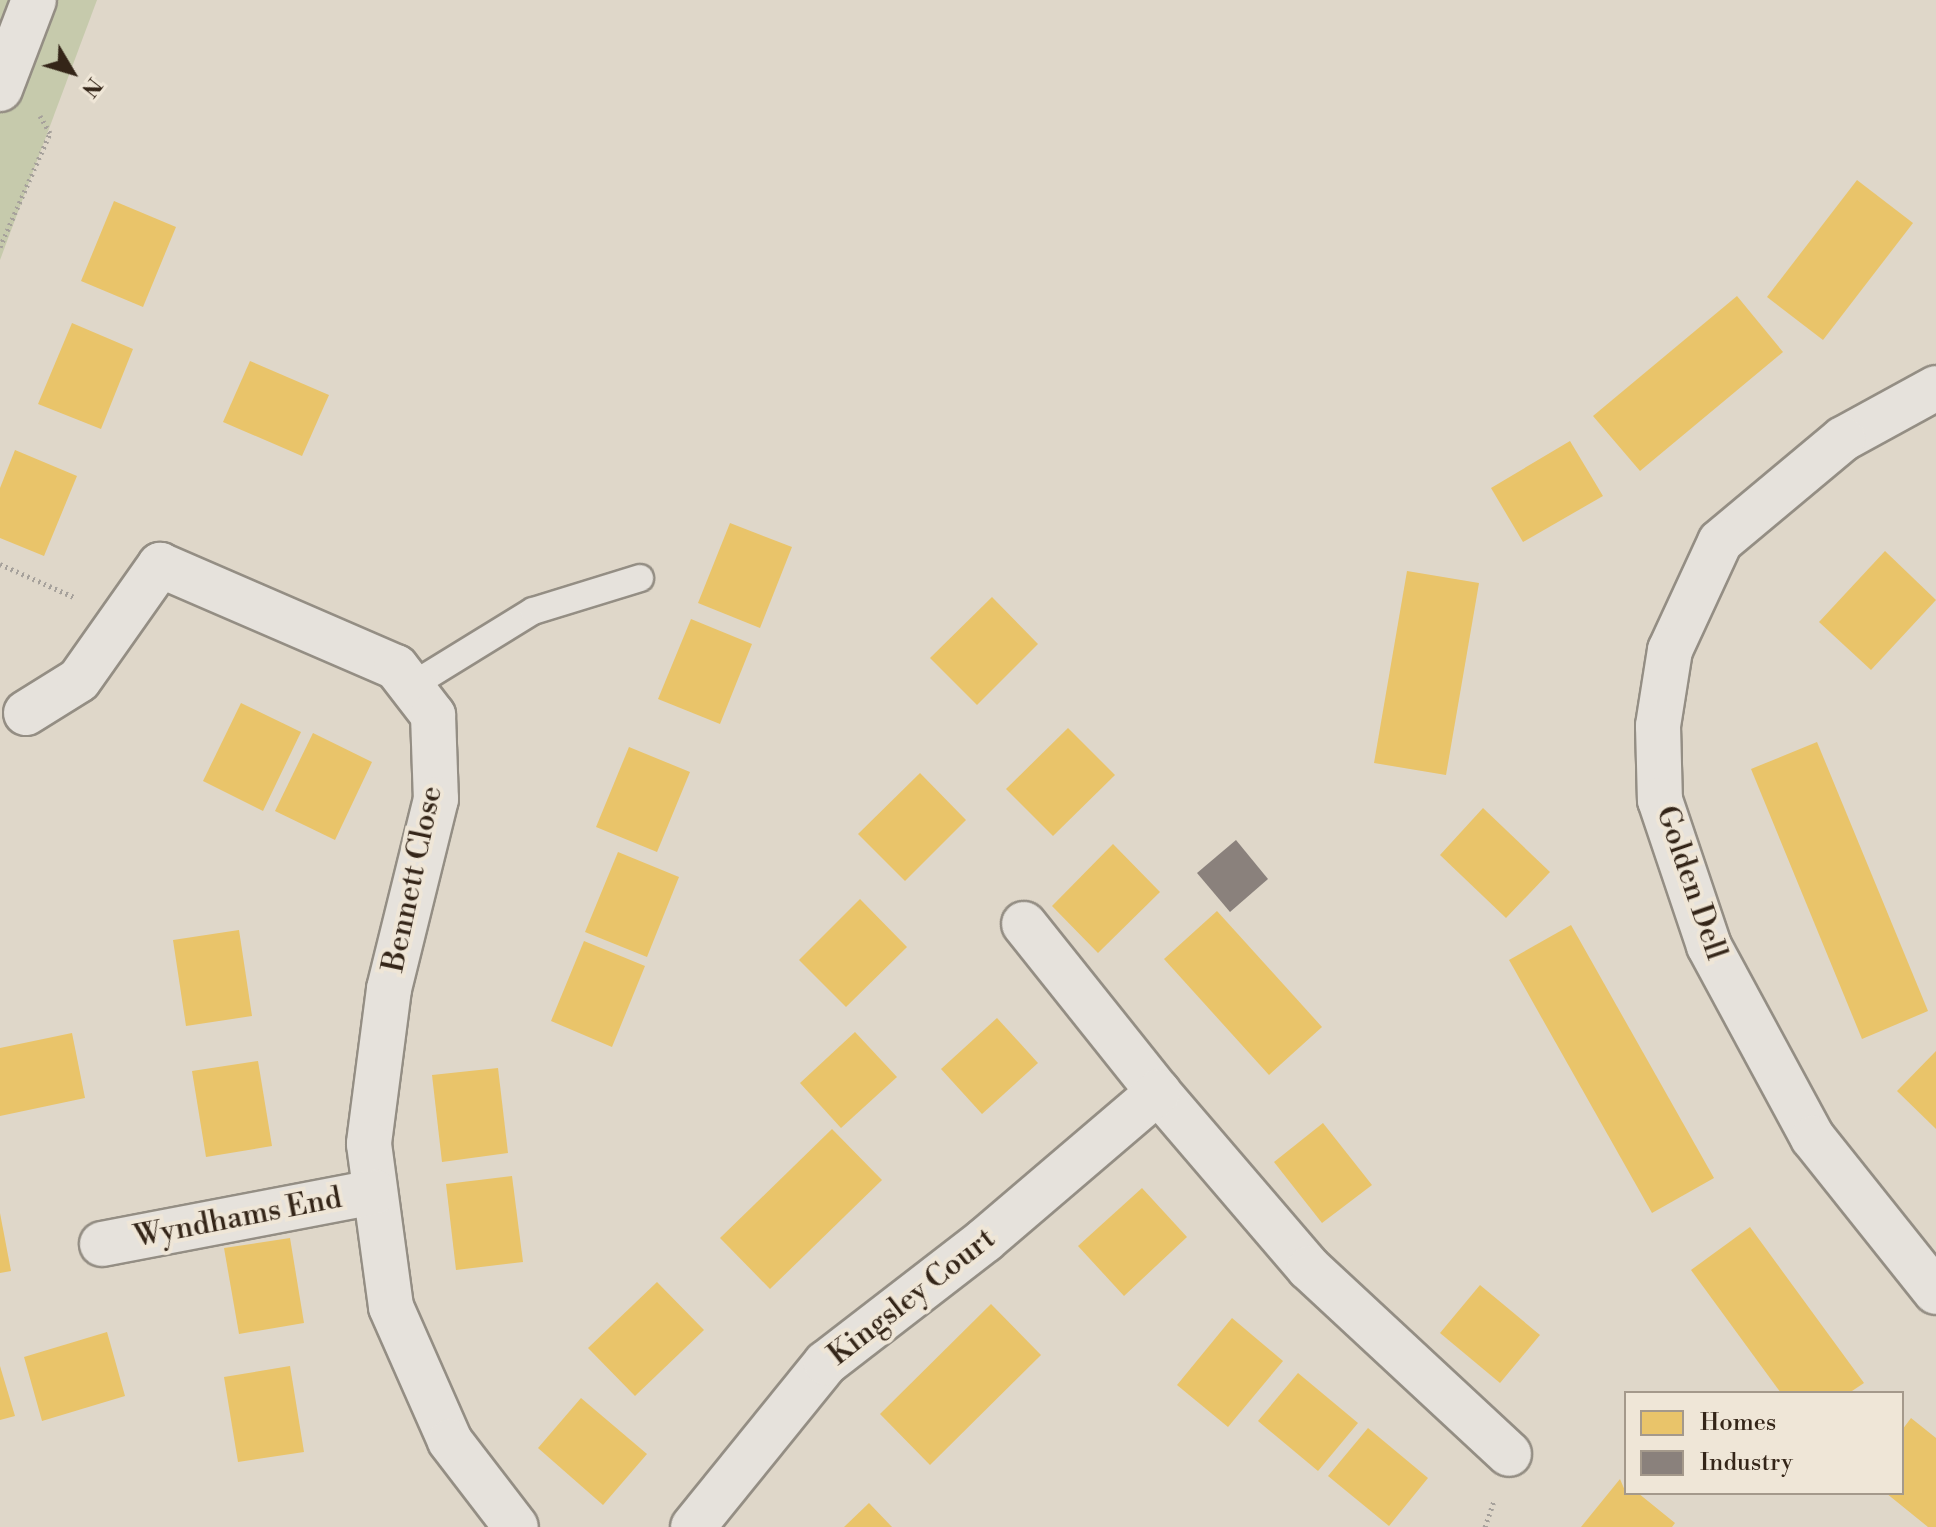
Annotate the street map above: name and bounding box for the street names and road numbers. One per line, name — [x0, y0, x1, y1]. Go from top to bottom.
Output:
street label: Bennett Close — [376, 783, 450, 975]
street label: Golden Dell — [1648, 801, 1734, 965]
street label: Wyndhams End — [131, 1180, 345, 1256]
street label: Kingsley Court — [821, 1221, 1003, 1373]

